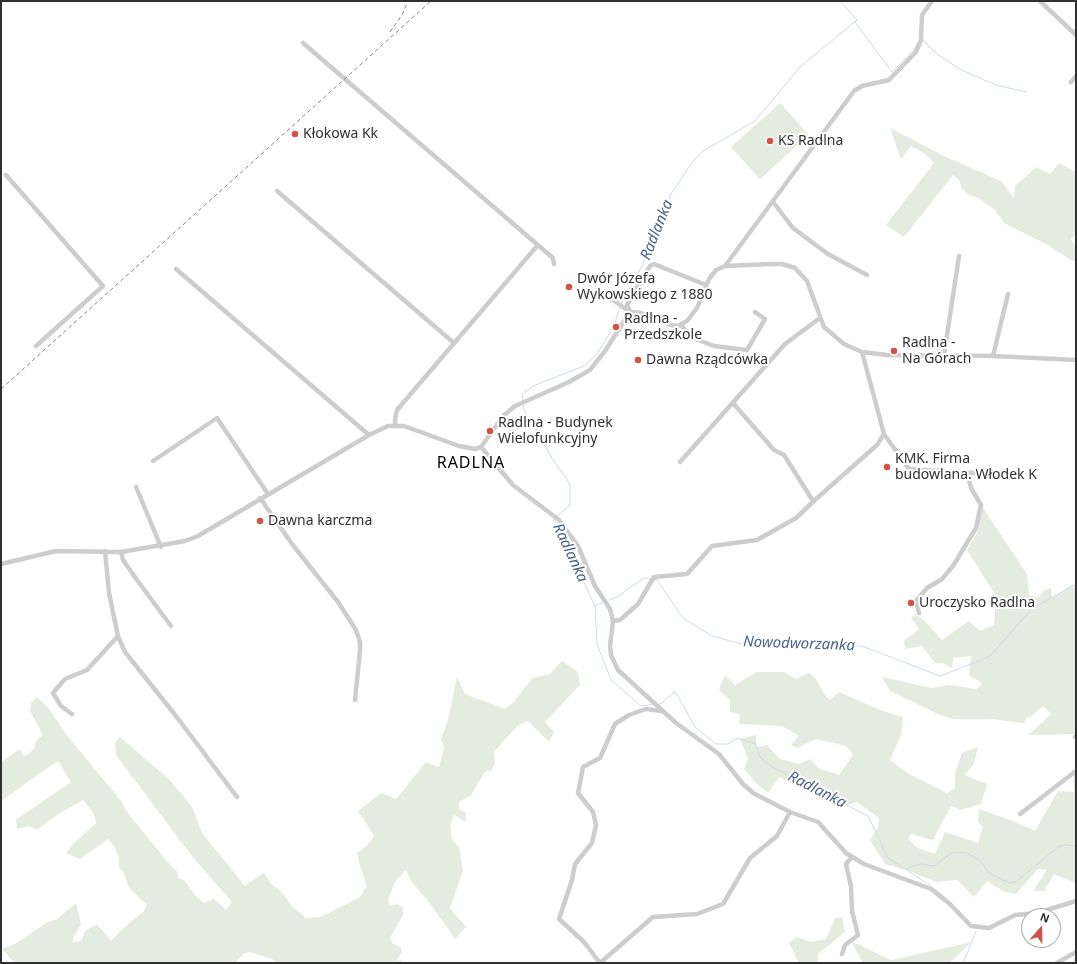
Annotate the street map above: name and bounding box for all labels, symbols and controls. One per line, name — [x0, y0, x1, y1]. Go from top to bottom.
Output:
place label: Kłokowa Kk — [303, 126, 378, 142]
marker: Kłokowa Kk — [290, 129, 300, 139]
place label: KS Radlna — [778, 133, 843, 149]
marker: KS Radlna — [765, 136, 775, 146]
water label: Radlanka — [637, 198, 677, 262]
place label: Dwór Józefa Wykowskiego z 1880 — [577, 271, 712, 304]
marker: Dwór Józefa Wykowskiego z 1880 — [564, 282, 574, 292]
place label: Radlna - Przedszkole — [624, 311, 702, 344]
marker: Radlna - Przedszkole — [611, 322, 621, 332]
place label: Radlna - Na Górach — [902, 335, 972, 368]
marker: Radlna - Na Górach — [889, 346, 899, 356]
place label: Dawna Rządcówka — [646, 352, 768, 368]
marker: Dawna Rządcówka — [633, 355, 643, 365]
place label: Radlna - Budynek Wielofunkcyjny — [498, 415, 613, 448]
marker: Radlna - Budynek Wielofunkcyjny — [485, 426, 495, 436]
place label: KMK. Firma budowlana. Włodek K — [895, 451, 1037, 484]
district label: RADLNA — [437, 453, 505, 473]
marker: KMK. Firma budowlana. Włodek K — [882, 462, 892, 472]
place label: Dawna karczma — [268, 513, 372, 529]
marker: Dawna karczma — [255, 516, 265, 526]
water label: Radlanka — [549, 521, 591, 585]
place label: Uroczysko Radlna — [919, 595, 1035, 611]
marker: Uroczysko Radlna — [906, 598, 916, 608]
water label: Nowodworzanka — [743, 633, 855, 655]
water label: Radlanka — [785, 768, 849, 812]
north arrow — [1021, 908, 1061, 948]
text: N — [1038, 909, 1052, 926]

